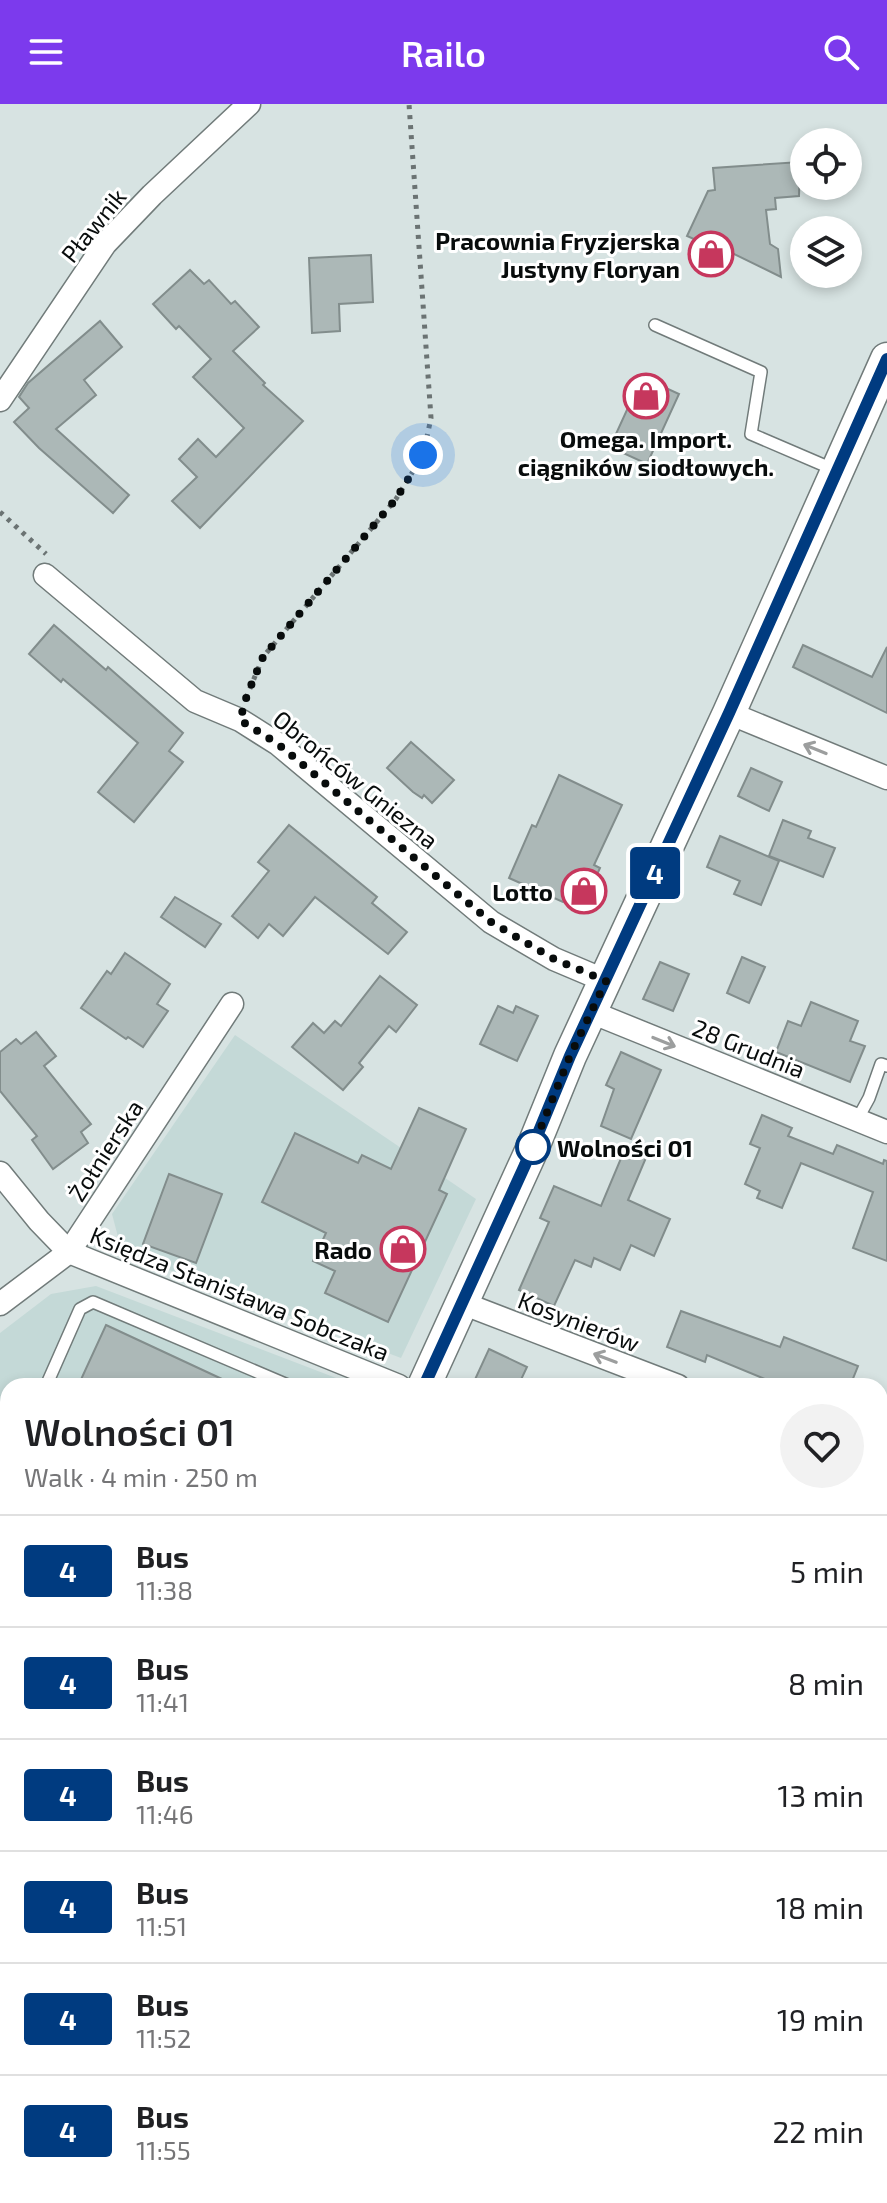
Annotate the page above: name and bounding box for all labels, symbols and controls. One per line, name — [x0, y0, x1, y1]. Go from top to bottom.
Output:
icon: menu — [24, 30, 68, 74]
icon: search — [819, 30, 863, 74]
text: Railo — [401, 31, 486, 74]
map controls — [790, 128, 862, 288]
button: locate — [790, 128, 862, 200]
street label: Pławnik — [54, 182, 132, 268]
button: layers — [790, 216, 862, 288]
place label: Pracownia Fryzjerska Justyny Floryan — [435, 226, 680, 283]
shop icon: Pracownia Fryzjerska Justyny Floryan — [687, 230, 735, 278]
shop icon: Omega. Import. ciągników siodłowych. — [622, 372, 670, 420]
place label: Omega. Import. ciągników siodłowych. — [518, 424, 774, 481]
your location — [403, 435, 443, 475]
street label: Obrońców Gniezna — [268, 704, 444, 854]
one-way arrow — [803, 741, 828, 755]
line badge: 4 — [629, 847, 681, 899]
text: 4 — [646, 856, 664, 890]
shop icon: Lotto — [560, 867, 608, 915]
place label: Lotto — [492, 877, 553, 906]
street label: 28 Grudnia — [689, 1012, 809, 1084]
one-way arrow — [651, 1036, 676, 1050]
street label: Żołnierska — [61, 1094, 149, 1206]
marker: Wolności 01 — [516, 1130, 550, 1164]
place label: Wolności 01 — [557, 1133, 693, 1162]
street label: Księdza Stanisława Sobczaka — [86, 1220, 394, 1366]
shop icon: Rado — [379, 1225, 427, 1273]
place label: Rado — [314, 1235, 372, 1264]
street label: Kosynierów — [514, 1285, 644, 1358]
one-way arrow — [593, 1350, 618, 1364]
button: heart — [780, 1404, 864, 1488]
text: Wolności 01 — [24, 1408, 235, 1454]
text: Walk · 4 min · 250 m — [24, 1461, 258, 1492]
text: Bus — [136, 1538, 189, 1574]
text: 5 min — [790, 1553, 864, 1589]
text: 4 — [59, 1554, 77, 1588]
text: 11:38 — [136, 1574, 193, 1605]
text: Bus — [136, 1650, 189, 1686]
text: 8 min — [788, 1665, 864, 1701]
text: 4 — [59, 1666, 77, 1700]
text: 11:41 — [136, 1686, 189, 1717]
text: Bus — [136, 1762, 189, 1798]
text: 13 min — [778, 1777, 864, 1813]
text: 4 — [59, 1778, 77, 1812]
text: 11:46 — [136, 1798, 194, 1829]
text: Bus — [136, 1874, 189, 1910]
text: 18 min — [776, 1889, 864, 1925]
text: 4 — [59, 1890, 77, 1924]
text: 11:51 — [136, 1910, 187, 1941]
text: Bus — [136, 1986, 189, 2022]
text: 19 min — [777, 2001, 864, 2037]
text: 4 — [59, 2002, 77, 2036]
text: 11:52 — [136, 2022, 191, 2053]
text: Bus — [136, 2098, 189, 2134]
text: 22 min — [772, 2113, 864, 2149]
text: 4 — [59, 2114, 77, 2148]
text: 11:55 — [136, 2134, 191, 2165]

